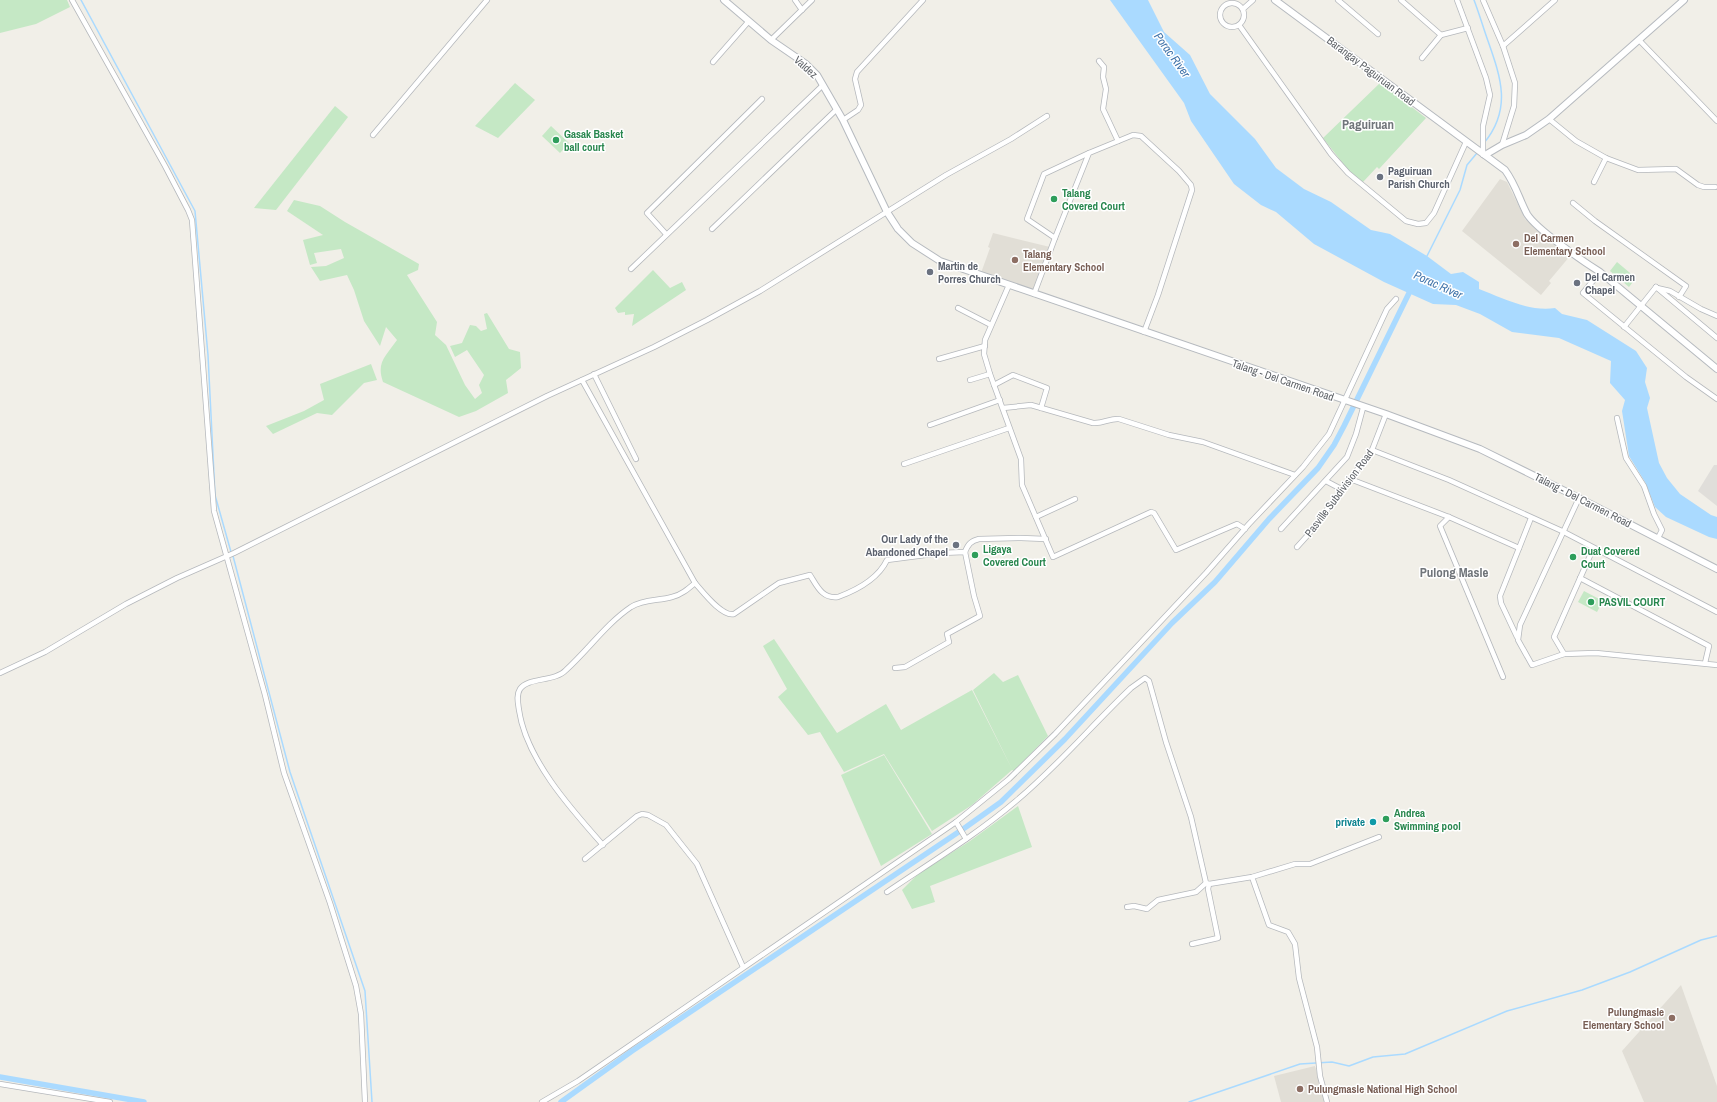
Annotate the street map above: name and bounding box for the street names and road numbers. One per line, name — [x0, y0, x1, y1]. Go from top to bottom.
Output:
street label: Barangay Paguiruan Road — [1324, 33, 1418, 109]
street label: Valdez — [791, 53, 821, 82]
street label: Talang - Del Carmen Road — [1230, 356, 1336, 404]
street label: Pasville Subdivision Road — [1302, 447, 1376, 539]
street label: Talang - Del Carmen Road — [1532, 469, 1634, 531]

